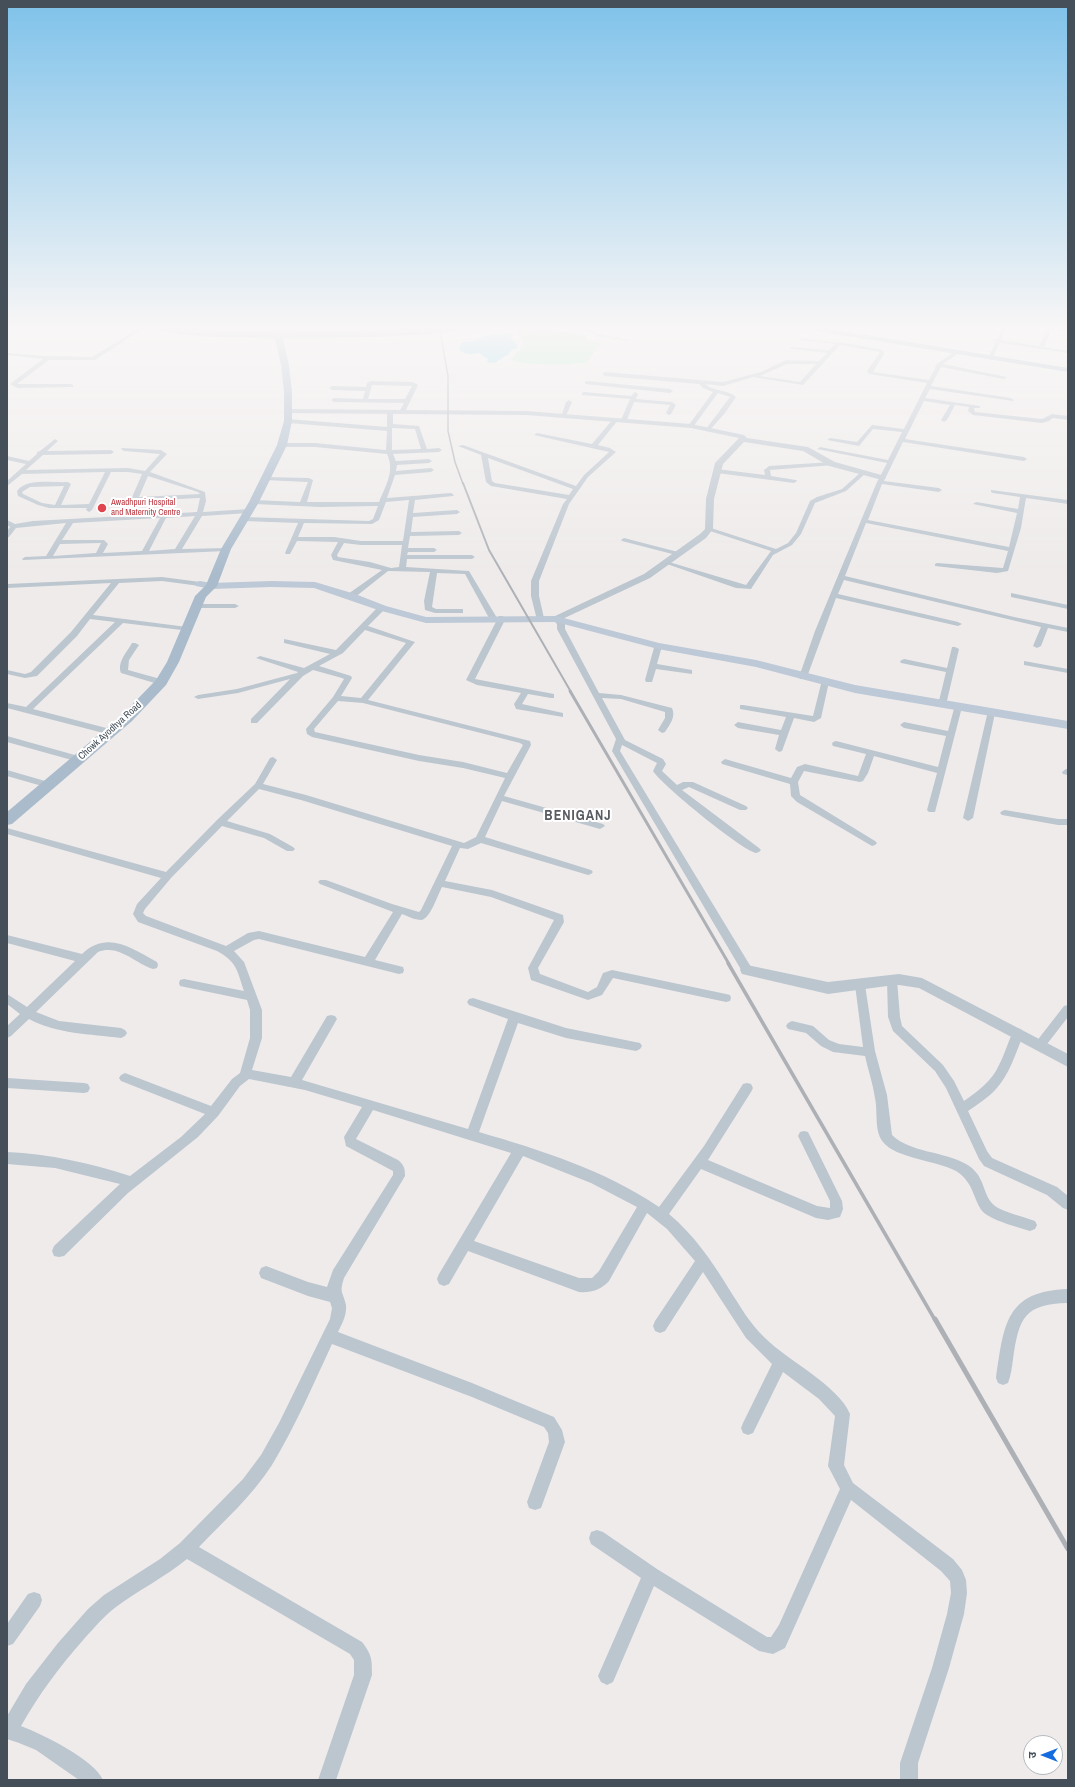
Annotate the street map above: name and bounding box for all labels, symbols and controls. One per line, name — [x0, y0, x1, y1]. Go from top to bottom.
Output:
place label: Awadhpuri Hospital and Maternity Centre — [111, 498, 180, 519]
marker: Awadhpuri Hospital and Maternity Centre — [96, 502, 108, 514]
street label: Chowk Ayodhya Road — [76, 699, 144, 763]
district label: BENIGANJ — [544, 808, 612, 824]
north arrow — [1023, 1735, 1063, 1775]
text: उ — [1025, 1752, 1039, 1758]

